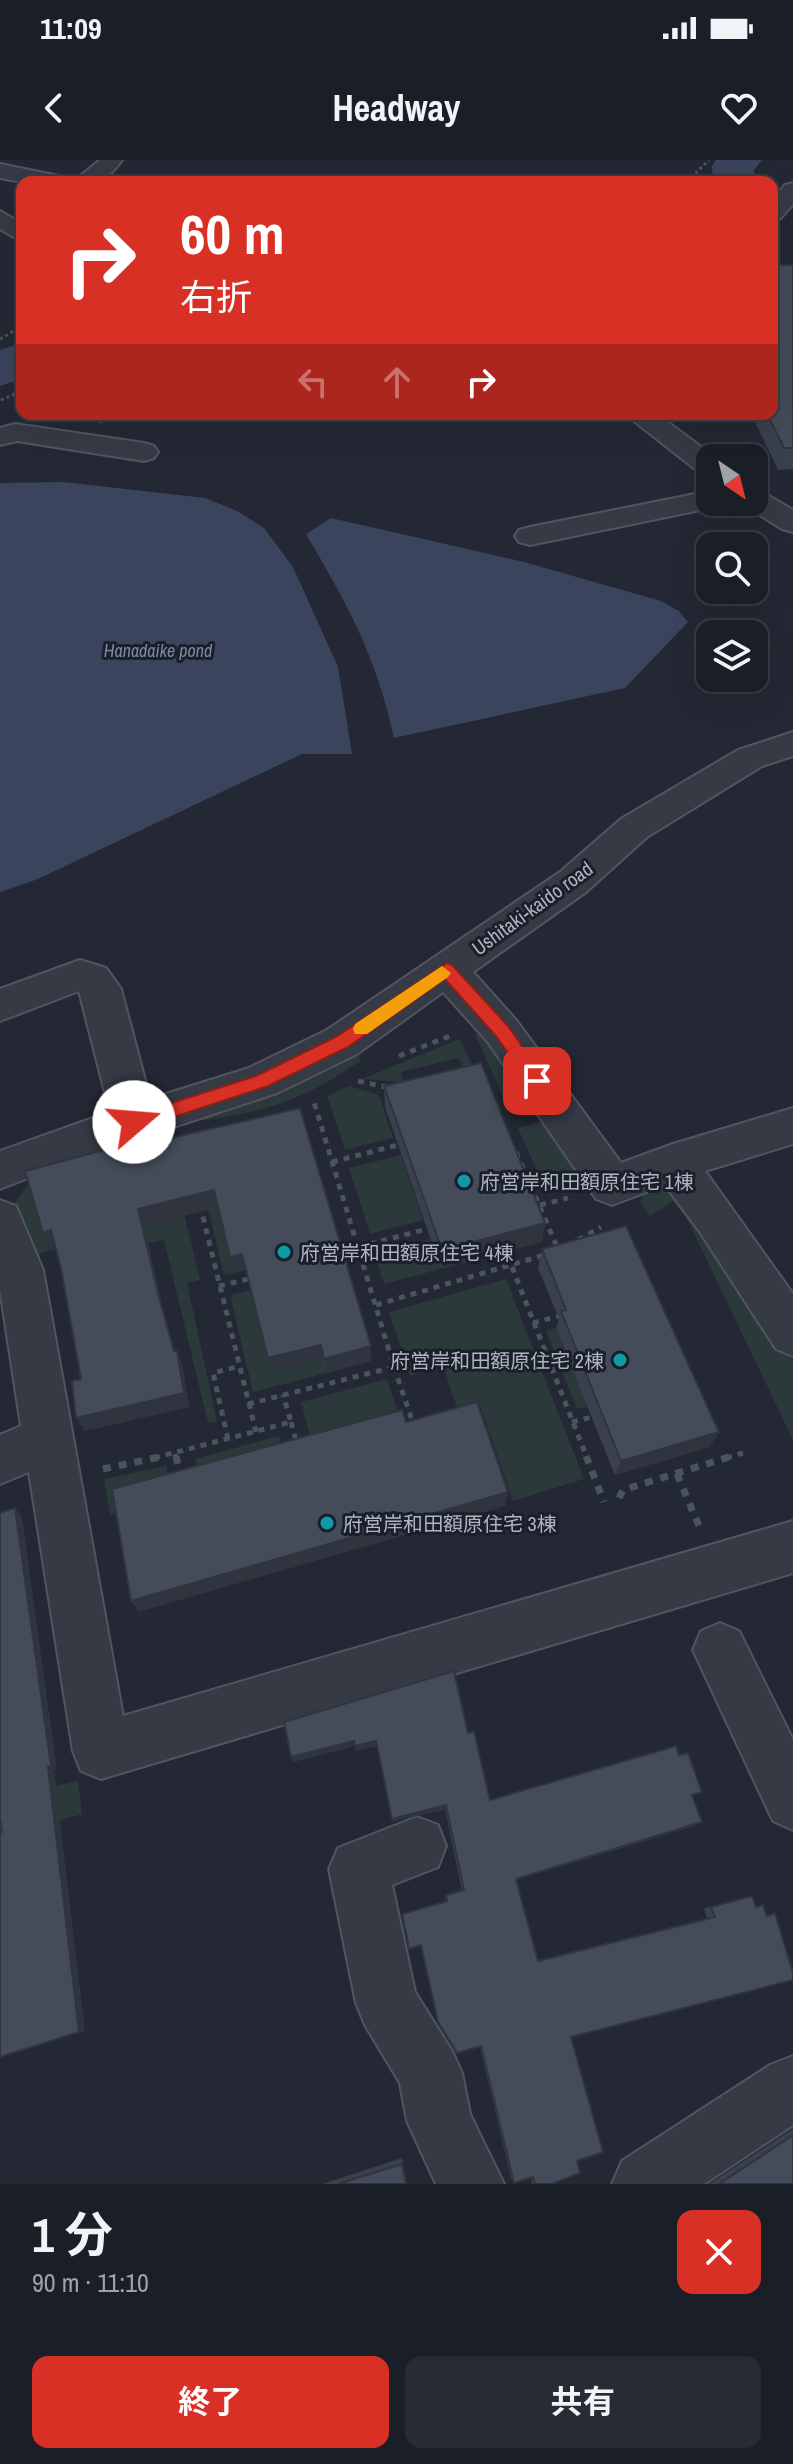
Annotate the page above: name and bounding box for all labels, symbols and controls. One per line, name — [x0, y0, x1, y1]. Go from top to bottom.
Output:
text: 11:09 — [40, 8, 102, 48]
text: Headway — [333, 84, 460, 132]
icon: back — [32, 86, 76, 130]
icon: heart — [717, 86, 761, 130]
text: 60 m — [180, 196, 285, 271]
icon: right — [48, 208, 152, 312]
text: 右折 — [180, 273, 252, 321]
icon: left — [291, 360, 335, 404]
icon: ahead — [375, 360, 419, 404]
icon: right — [459, 360, 503, 404]
north arrow — [696, 444, 768, 516]
map controls — [696, 444, 768, 692]
button: search — [696, 532, 768, 604]
button: layers — [696, 620, 768, 692]
water label: Hanadaike pond — [104, 638, 213, 663]
street label: Ushitaki-kaido road — [466, 855, 598, 961]
pin — [503, 1047, 571, 1115]
icon: arrive — [515, 1059, 559, 1103]
position arrow — [92, 1080, 176, 1164]
place label: 府営岸和田額原住宅 1棟 — [480, 1168, 694, 1195]
marker: 府営岸和田額原住宅 1棟 — [455, 1172, 473, 1190]
place label: 府営岸和田額原住宅 4棟 — [300, 1239, 514, 1266]
marker: 府営岸和田額原住宅 4棟 — [275, 1243, 293, 1261]
place label: 府営岸和田額原住宅 2棟 — [390, 1347, 604, 1374]
marker: 府営岸和田額原住宅 2棟 — [611, 1351, 629, 1369]
place label: 府営岸和田額原住宅 3棟 — [343, 1510, 557, 1537]
marker: 府営岸和田額原住宅 3棟 — [318, 1514, 336, 1532]
text: 1 分 — [32, 2202, 113, 2267]
button: close — [677, 2210, 761, 2294]
text: 90 m · 11:10 — [32, 2265, 149, 2300]
button: 終了 — [32, 2356, 389, 2448]
button: 共有 — [405, 2356, 761, 2448]

